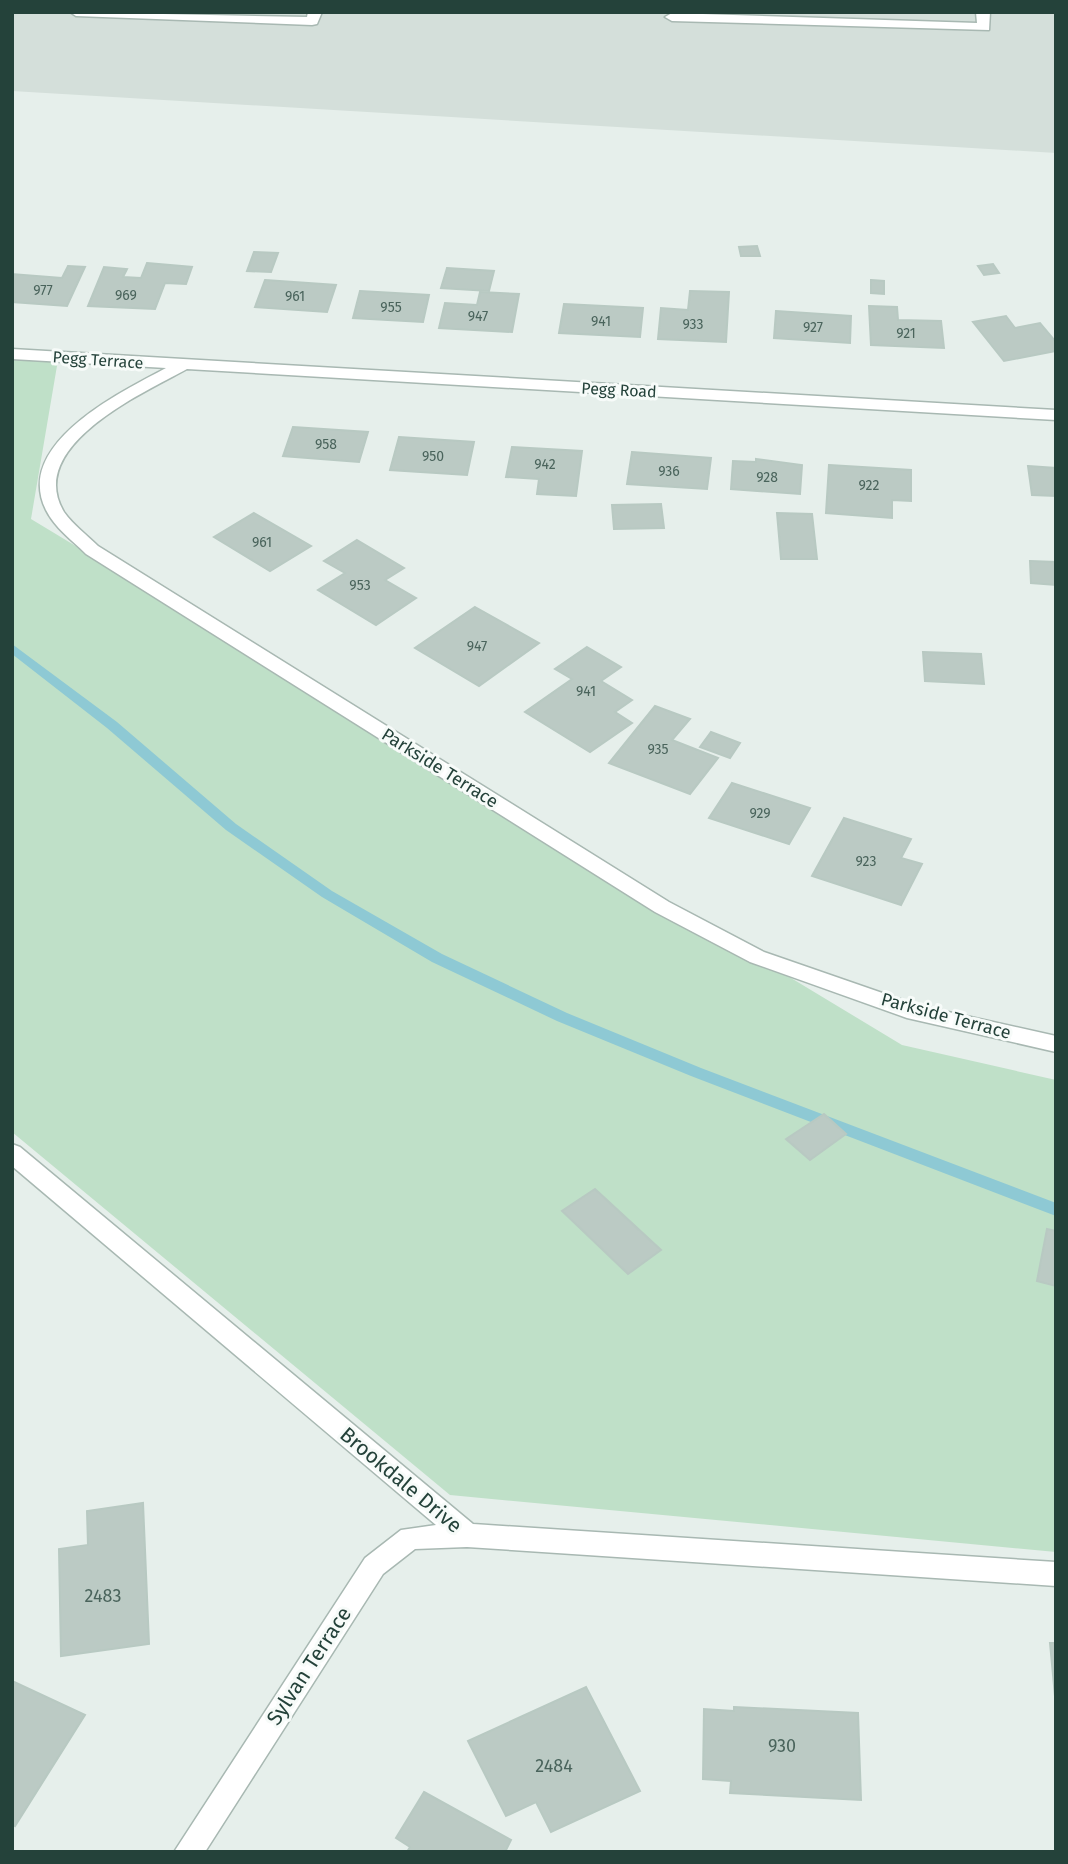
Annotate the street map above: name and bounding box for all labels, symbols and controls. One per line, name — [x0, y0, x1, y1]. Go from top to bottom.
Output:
house number: 977 — [33, 282, 53, 299]
house number: 969 — [115, 287, 137, 304]
house number: 961 — [285, 288, 305, 305]
house number: 955 — [380, 299, 402, 316]
house number: 947 — [468, 308, 488, 325]
house number: 941 — [591, 313, 611, 330]
house number: 933 — [682, 316, 704, 333]
house number: 927 — [803, 319, 823, 336]
house number: 921 — [896, 325, 916, 342]
street label: Pegg Terrace — [52, 347, 144, 373]
street label: Pegg Road — [581, 379, 657, 401]
house number: 958 — [315, 436, 337, 453]
house number: 950 — [422, 448, 444, 465]
house number: 942 — [534, 456, 556, 473]
house number: 936 — [658, 463, 680, 480]
house number: 928 — [756, 469, 778, 486]
house number: 922 — [859, 477, 880, 494]
house number: 961 — [252, 534, 272, 551]
house number: 953 — [349, 577, 371, 594]
house number: 947 — [467, 638, 487, 655]
house number: 941 — [576, 683, 596, 700]
street label: Parkside Terrace — [378, 723, 502, 813]
house number: 935 — [647, 741, 669, 758]
house number: 929 — [749, 805, 771, 822]
house number: 923 — [856, 853, 876, 870]
street label: Parkside Terrace — [879, 988, 1013, 1044]
street label: Brookdale Drive — [335, 1421, 467, 1539]
house number: 2483 — [85, 1585, 121, 1607]
street label: Sylvan Terrace — [261, 1602, 357, 1730]
house number: 930 — [768, 1735, 796, 1757]
house number: 2484 — [535, 1755, 573, 1777]

